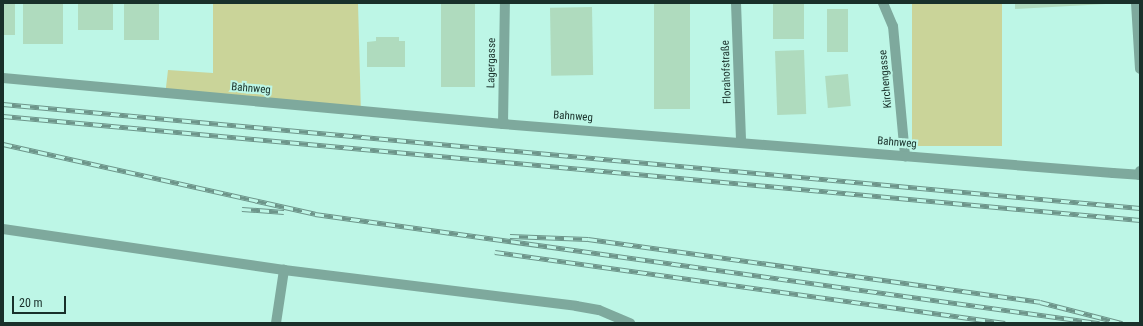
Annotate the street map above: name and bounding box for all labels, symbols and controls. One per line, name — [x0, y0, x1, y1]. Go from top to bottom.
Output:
street label: Lagergasse — [485, 38, 499, 88]
street label: Florahofstraße — [719, 40, 735, 104]
street label: Kirchengasse — [877, 49, 895, 109]
street label: Bahnweg — [231, 81, 271, 97]
street label: Bahnweg — [553, 109, 593, 125]
street label: Bahnweg — [877, 135, 917, 151]
scale bar — [14, 288, 68, 314]
text: 20 m — [19, 296, 43, 310]

